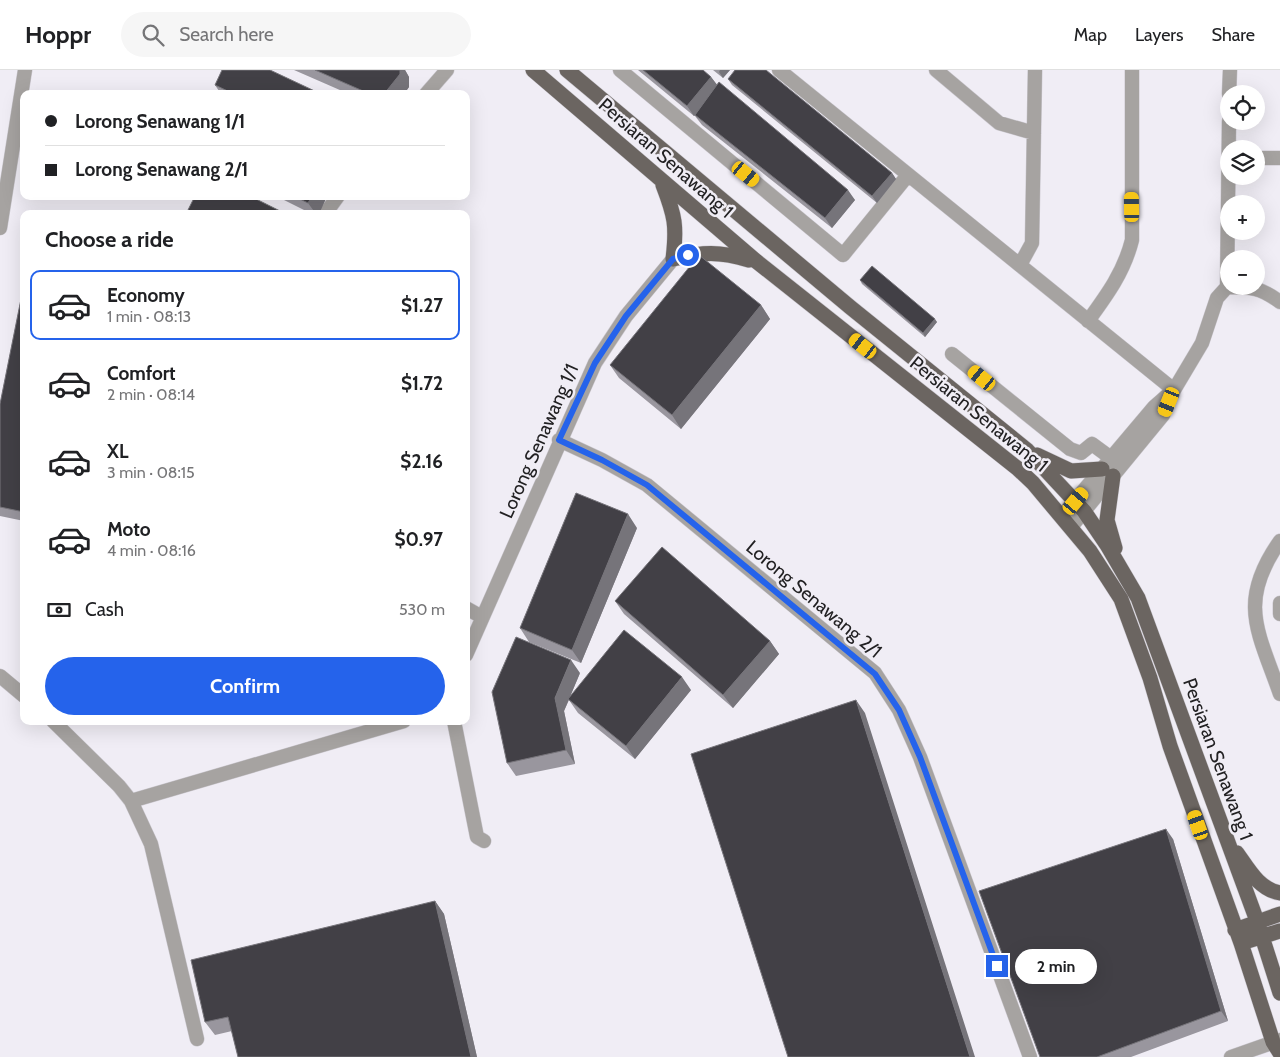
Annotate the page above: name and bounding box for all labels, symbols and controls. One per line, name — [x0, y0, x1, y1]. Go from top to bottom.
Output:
search box — [121, 12, 471, 57]
text: Hoppr — [25, 20, 91, 49]
icon: search — [139, 21, 167, 49]
text: Search here — [179, 23, 274, 46]
text: Map — [1074, 24, 1107, 46]
text: Layers — [1135, 24, 1184, 46]
text: Share — [1212, 24, 1255, 46]
map controls — [1220, 85, 1265, 295]
button: locate — [1220, 85, 1265, 130]
street label: Persiaran Senawang 1 — [594, 93, 738, 223]
text: Lorong Senawang 1/1 — [75, 110, 245, 133]
button: layers — [1220, 140, 1265, 185]
text: Lorong Senawang 2/1 — [75, 158, 248, 181]
car — [729, 159, 762, 189]
car — [1124, 192, 1139, 222]
button: + — [1220, 195, 1265, 240]
text: Choose a ride — [45, 226, 174, 253]
route start — [677, 244, 699, 266]
button: − — [1220, 250, 1265, 295]
icon: car — [47, 283, 92, 328]
text: Economy — [107, 284, 185, 307]
text: $1.27 — [401, 294, 443, 317]
text: 1 min · 08:13 — [107, 307, 191, 326]
car — [846, 331, 879, 361]
street label: Persiaran Senawang 1 — [905, 351, 1053, 477]
street label: Lorong Senawang 1/1 — [495, 360, 583, 522]
icon: car — [47, 361, 92, 406]
text: Comfort — [107, 362, 176, 385]
car — [965, 363, 998, 393]
text: $1.72 — [401, 372, 443, 395]
text: 2 min · 08:14 — [107, 385, 195, 404]
car — [1156, 385, 1181, 419]
icon: car — [47, 439, 92, 484]
text: XL — [107, 440, 128, 463]
text: $2.16 — [400, 450, 443, 473]
text: 3 min · 08:15 — [107, 463, 195, 482]
car — [1060, 485, 1091, 517]
icon: car — [47, 517, 92, 562]
text: Moto — [107, 518, 151, 541]
text: $0.97 — [394, 528, 443, 551]
street label: Lorong Senawang 2/1 — [741, 536, 887, 662]
text: 4 min · 08:16 — [107, 541, 196, 560]
icon: cash — [45, 596, 73, 624]
text: Cash — [85, 598, 124, 621]
text: 530 m — [399, 600, 445, 619]
button: Confirm — [45, 657, 445, 715]
street label: Persiaran Senawang 1 — [1178, 675, 1258, 843]
car — [1186, 808, 1209, 842]
callout: 2 min — [1014, 948, 1097, 984]
route end — [986, 955, 1008, 977]
text: 2 min — [1037, 957, 1075, 976]

